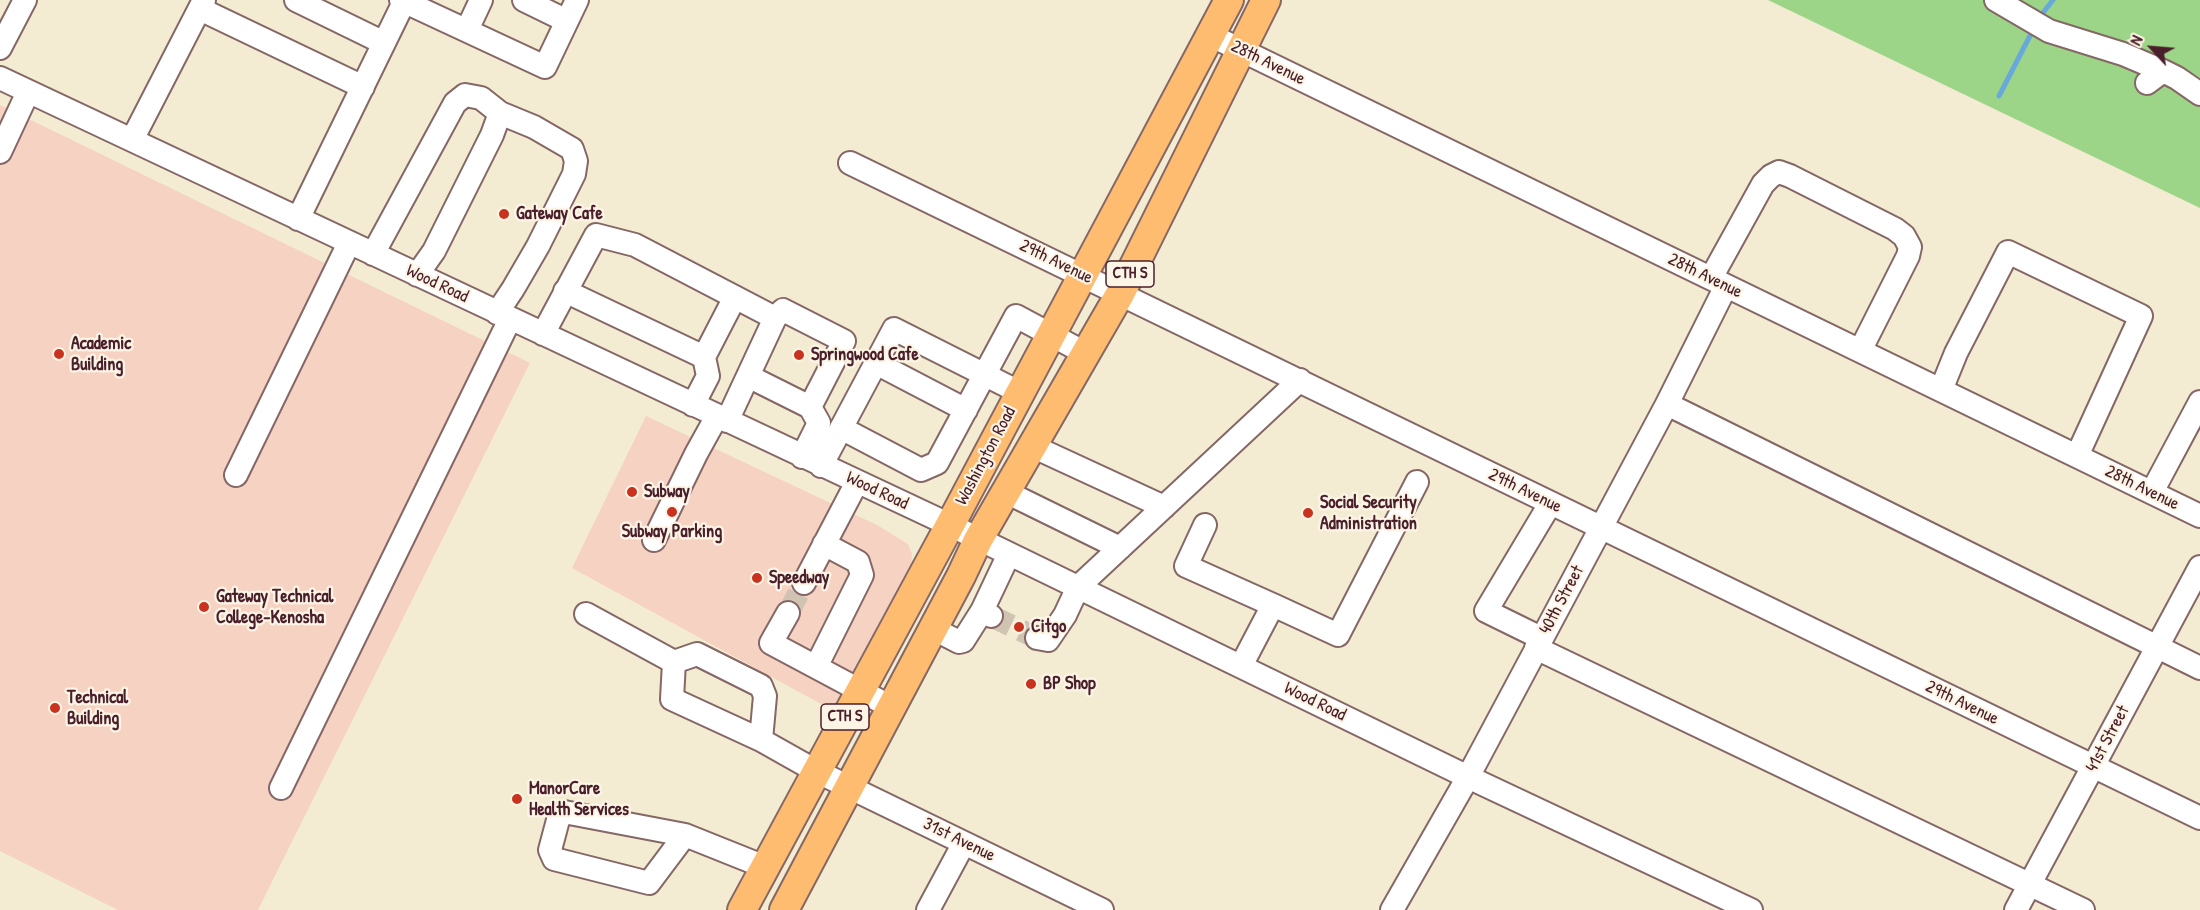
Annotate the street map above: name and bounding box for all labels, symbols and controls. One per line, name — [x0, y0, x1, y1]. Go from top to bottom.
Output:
north arrow — [2122, 18, 2182, 78]
text: N — [2124, 31, 2148, 49]
street label: 28th Avenue — [1227, 36, 1309, 90]
place label: Gateway Cafe — [516, 203, 603, 225]
marker: Gateway Cafe — [497, 207, 511, 221]
street label: 29th Avenue — [1016, 235, 1096, 289]
street label: 28th Avenue — [1664, 249, 1746, 303]
street label: Wood Road — [402, 260, 472, 308]
road number: CTH S — [1106, 261, 1154, 287]
place label: Academic Building — [71, 333, 131, 376]
place label: Springwood Cafe — [811, 344, 919, 366]
marker: Academic Building — [52, 347, 66, 361]
marker: Springwood Cafe — [792, 348, 806, 362]
street label: Washington Road — [951, 403, 1021, 509]
street label: 28th Avenue — [2101, 461, 2183, 515]
street label: 29th Avenue — [1485, 464, 1565, 518]
street label: Wood Road — [842, 467, 912, 515]
place label: Subway — [644, 481, 690, 503]
marker: Subway — [625, 485, 639, 499]
place label: Social Security Administration — [1320, 492, 1417, 534]
marker: Subway Parking — [665, 505, 679, 519]
marker: Social Security Administration — [1301, 506, 1315, 520]
place label: Subway Parking — [622, 521, 722, 543]
street label: 40th Street — [1535, 562, 1589, 638]
place label: Speedway — [769, 567, 829, 589]
marker: Speedway — [750, 571, 764, 585]
place label: Gateway Technical College-Kenosha — [216, 586, 333, 628]
marker: Gateway Technical College-Kenosha — [197, 600, 211, 614]
place label: Citgo — [1031, 616, 1066, 638]
marker: Citgo — [1012, 620, 1026, 634]
place label: BP Shop — [1043, 673, 1096, 695]
street label: 29th Avenue — [1922, 676, 2002, 730]
marker: BP Shop — [1024, 677, 1038, 691]
street label: Wood Road — [1280, 678, 1350, 726]
place label: Technical Building — [67, 687, 128, 730]
marker: Technical Building — [48, 701, 62, 715]
street label: 41st Street — [2081, 702, 2135, 776]
road number: CTH S — [821, 704, 869, 730]
place label: ManorCare Health Services — [529, 778, 629, 820]
marker: ManorCare Health Services — [510, 792, 524, 806]
street label: 31st Avenue — [919, 813, 999, 867]

